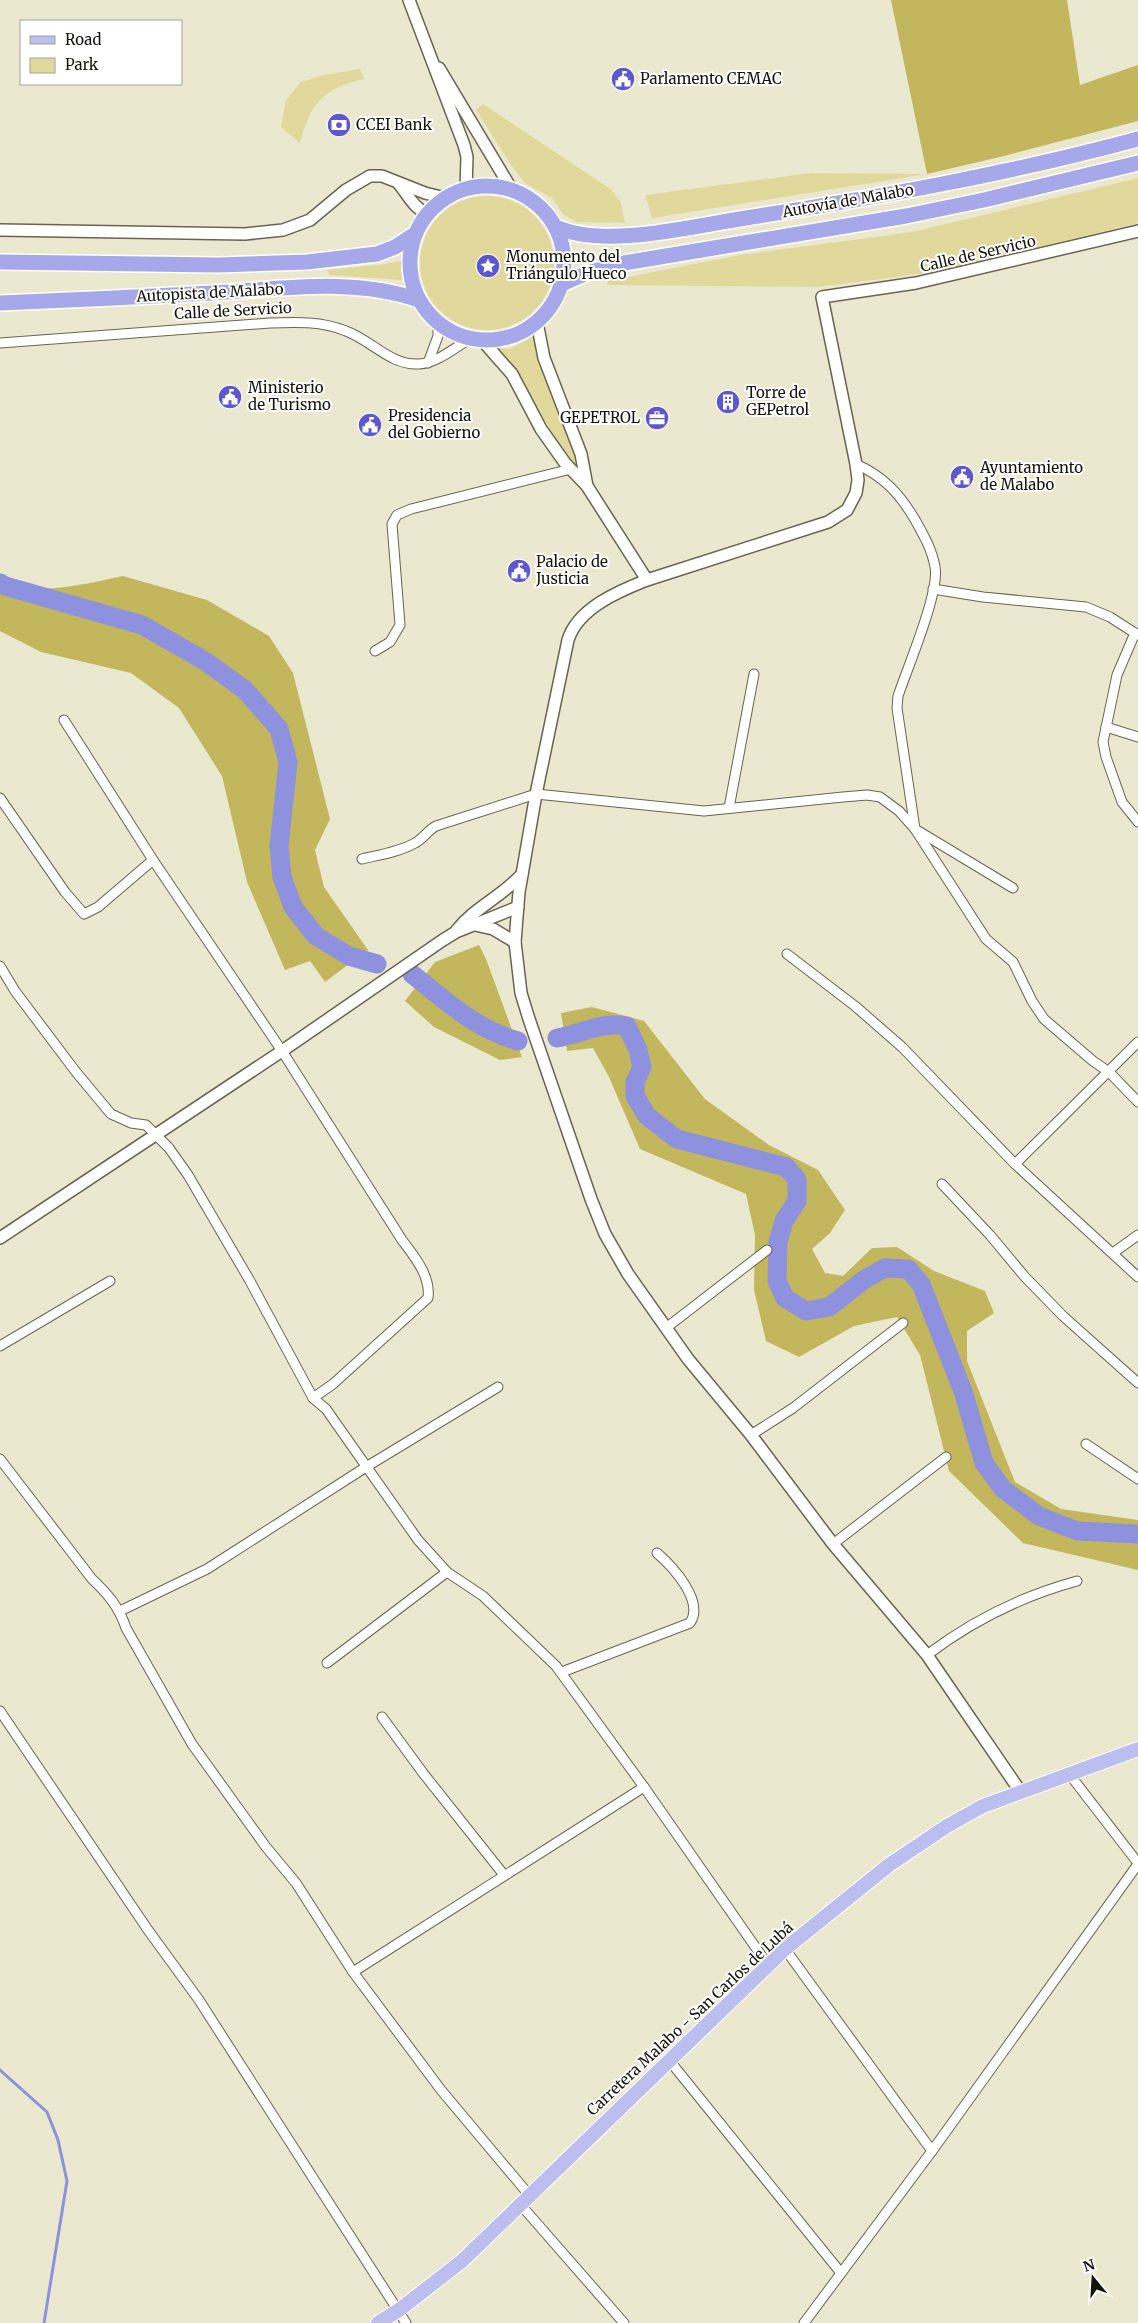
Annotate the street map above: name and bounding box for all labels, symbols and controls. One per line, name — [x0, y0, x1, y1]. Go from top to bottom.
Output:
legend — [20, 20, 182, 85]
text: Road — [65, 30, 101, 49]
text: Park — [65, 55, 99, 74]
public building icon: Parlamento CEMAC — [610, 66, 636, 92]
place label: Parlamento CEMAC — [640, 69, 782, 88]
bank icon: CCEI Bank — [326, 112, 352, 138]
place label: CCEI Bank — [356, 115, 432, 134]
street label: Autovía de Malabo — [780, 180, 915, 222]
street label: Calle de Servicio — [918, 231, 1038, 276]
place label: Monumento del Triángulo Hueco — [506, 247, 627, 283]
place icon: Monumento del Triángulo Hueco — [475, 253, 501, 279]
street label: Autopista de Malabo — [135, 279, 284, 306]
street label: Calle de Servicio — [174, 298, 292, 323]
place label: Ministerio de Turismo — [248, 378, 331, 414]
place label: Torre de GEPetrol — [746, 383, 809, 419]
public building icon: Ministerio de Turismo — [217, 384, 243, 410]
building icon: Torre de GEPetrol — [715, 389, 741, 415]
office icon: GEPETROL — [644, 405, 670, 431]
place label: Presidencia del Gobierno — [388, 406, 480, 442]
place label: GEPETROL — [560, 408, 641, 427]
public building icon: Presidencia del Gobierno — [357, 412, 383, 438]
place label: Ayuntamiento de Malabo — [979, 458, 1083, 494]
public building icon: Ayuntamiento de Malabo — [949, 464, 975, 490]
place label: Palacio de Justicia — [535, 552, 608, 588]
public building icon: Palacio de Justicia — [506, 558, 532, 584]
street label: Carretera Malabo - San Carlos de Lubá — [582, 1918, 797, 2119]
north arrow — [1068, 2253, 1118, 2303]
text: N — [1081, 2255, 1097, 2276]

